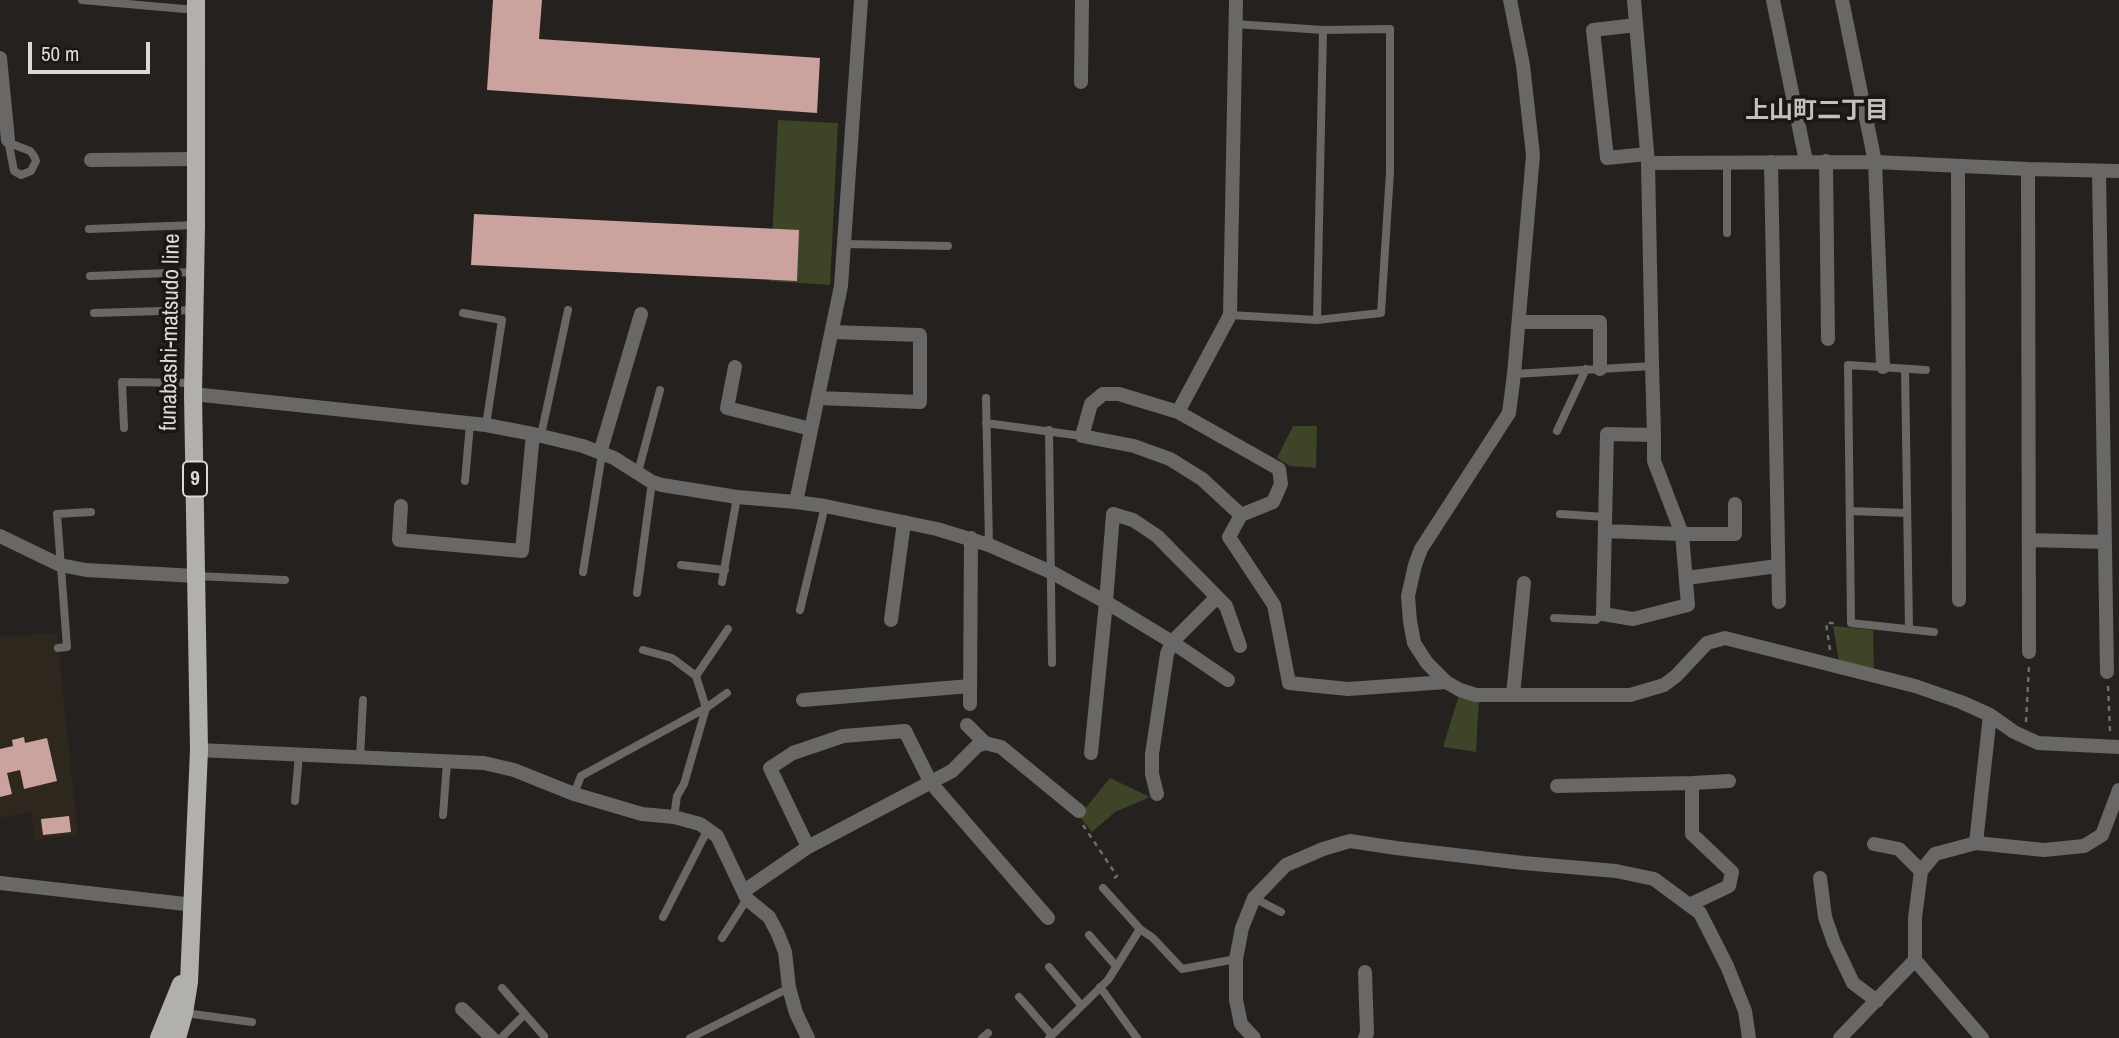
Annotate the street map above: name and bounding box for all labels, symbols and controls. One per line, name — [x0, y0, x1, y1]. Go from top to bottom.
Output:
scale bar — [32, 28, 154, 72]
text: 50 m — [41, 39, 79, 68]
district label: 上山町二丁目 — [1745, 98, 1889, 126]
street label: funabashi-matsudo line — [155, 233, 187, 431]
road number: 9 — [183, 462, 207, 496]

